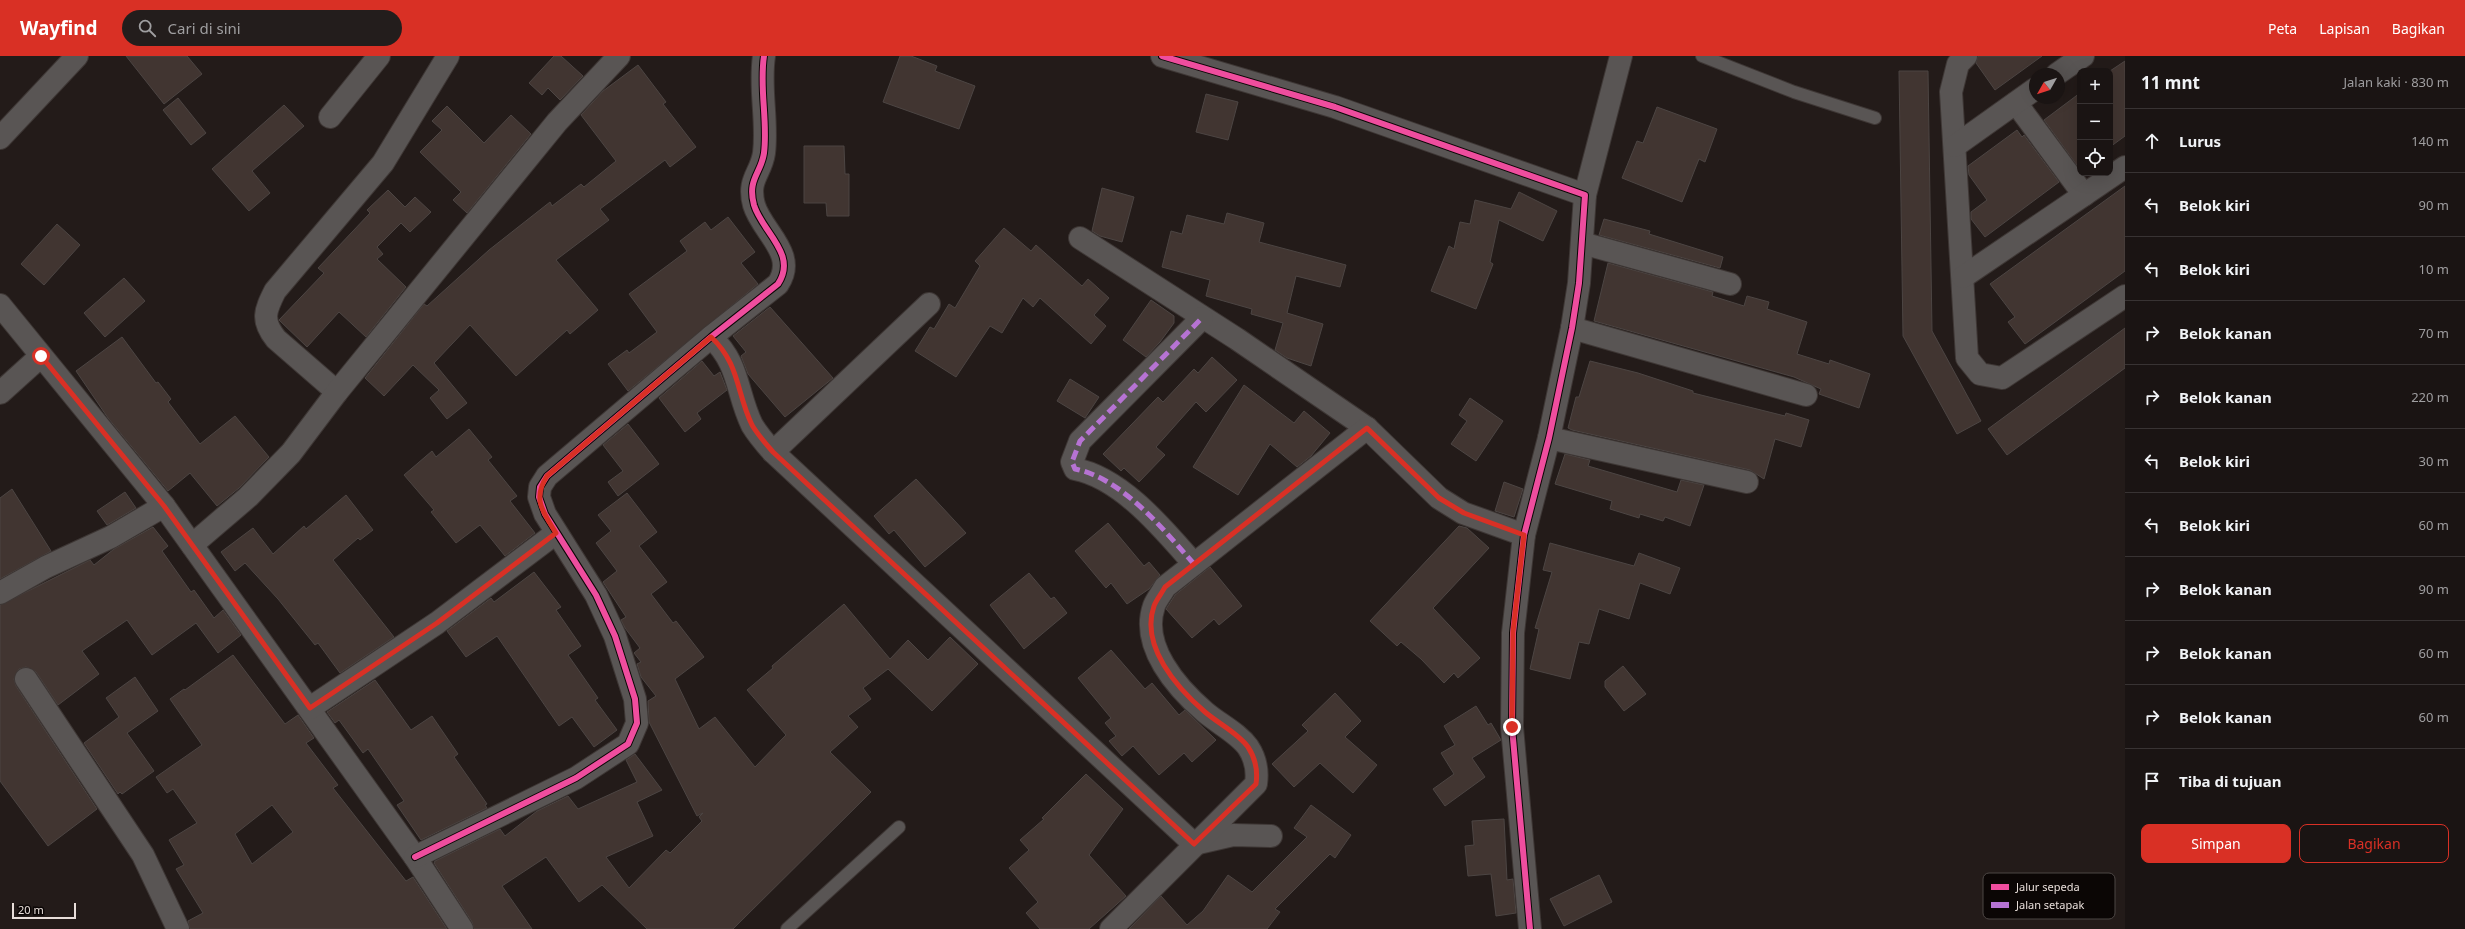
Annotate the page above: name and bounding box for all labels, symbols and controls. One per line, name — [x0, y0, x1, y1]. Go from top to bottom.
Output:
search box — [122, 10, 402, 46]
text: Wayfind — [20, 15, 98, 41]
icon: search — [136, 17, 158, 39]
text: Cari di sini — [168, 18, 241, 38]
text: Peta — [2268, 19, 2297, 38]
text: Lapisan — [2319, 19, 2370, 38]
text: Bagikan — [2392, 19, 2445, 38]
north arrow — [2029, 68, 2065, 104]
map controls — [2077, 68, 2113, 176]
button: + — [2077, 68, 2113, 104]
text: 11 mnt — [2141, 71, 2200, 94]
text: Jalan kaki · 830 m — [2343, 73, 2449, 91]
button: − — [2077, 104, 2113, 140]
icon: ahead — [2141, 130, 2163, 152]
text: Lurus — [2179, 131, 2221, 151]
text: 140 m — [2411, 132, 2449, 150]
button: locate — [2077, 140, 2113, 176]
icon: left — [2141, 194, 2163, 216]
text: Belok kiri — [2179, 195, 2250, 215]
text: 90 m — [2419, 196, 2449, 214]
icon: left — [2141, 258, 2163, 280]
text: Belok kiri — [2179, 259, 2250, 279]
text: 10 m — [2419, 260, 2449, 278]
icon: right — [2141, 322, 2163, 344]
text: Belok kanan — [2179, 323, 2272, 343]
text: 70 m — [2419, 324, 2449, 342]
route start — [32, 347, 50, 365]
icon: right — [2141, 386, 2163, 408]
text: Belok kanan — [2179, 387, 2272, 407]
text: 220 m — [2411, 388, 2449, 406]
icon: left — [2141, 450, 2163, 472]
text: Belok kiri — [2179, 451, 2250, 471]
text: 30 m — [2419, 452, 2449, 470]
icon: left — [2141, 514, 2163, 536]
text: Belok kiri — [2179, 515, 2250, 535]
text: 60 m — [2419, 516, 2449, 534]
icon: right — [2141, 578, 2163, 600]
text: Belok kanan — [2179, 579, 2272, 599]
text: 90 m — [2419, 580, 2449, 598]
icon: right — [2141, 642, 2163, 664]
text: Belok kanan — [2179, 643, 2272, 663]
text: 60 m — [2419, 644, 2449, 662]
icon: right — [2141, 706, 2163, 728]
text: Belok kanan — [2179, 707, 2272, 727]
text: 60 m — [2419, 708, 2449, 726]
route end — [1503, 718, 1521, 736]
icon: arrive — [2141, 770, 2163, 792]
text: Tiba di tujuan — [2179, 771, 2282, 791]
button: Simpan — [2141, 824, 2291, 863]
button: Bagikan — [2299, 824, 2449, 863]
legend — [1983, 873, 2115, 919]
text: Jalur sepeda — [2015, 879, 2080, 894]
text: Jalan setapak — [2015, 897, 2084, 912]
scale bar — [12, 901, 76, 920]
text: 20 m — [18, 902, 44, 917]

